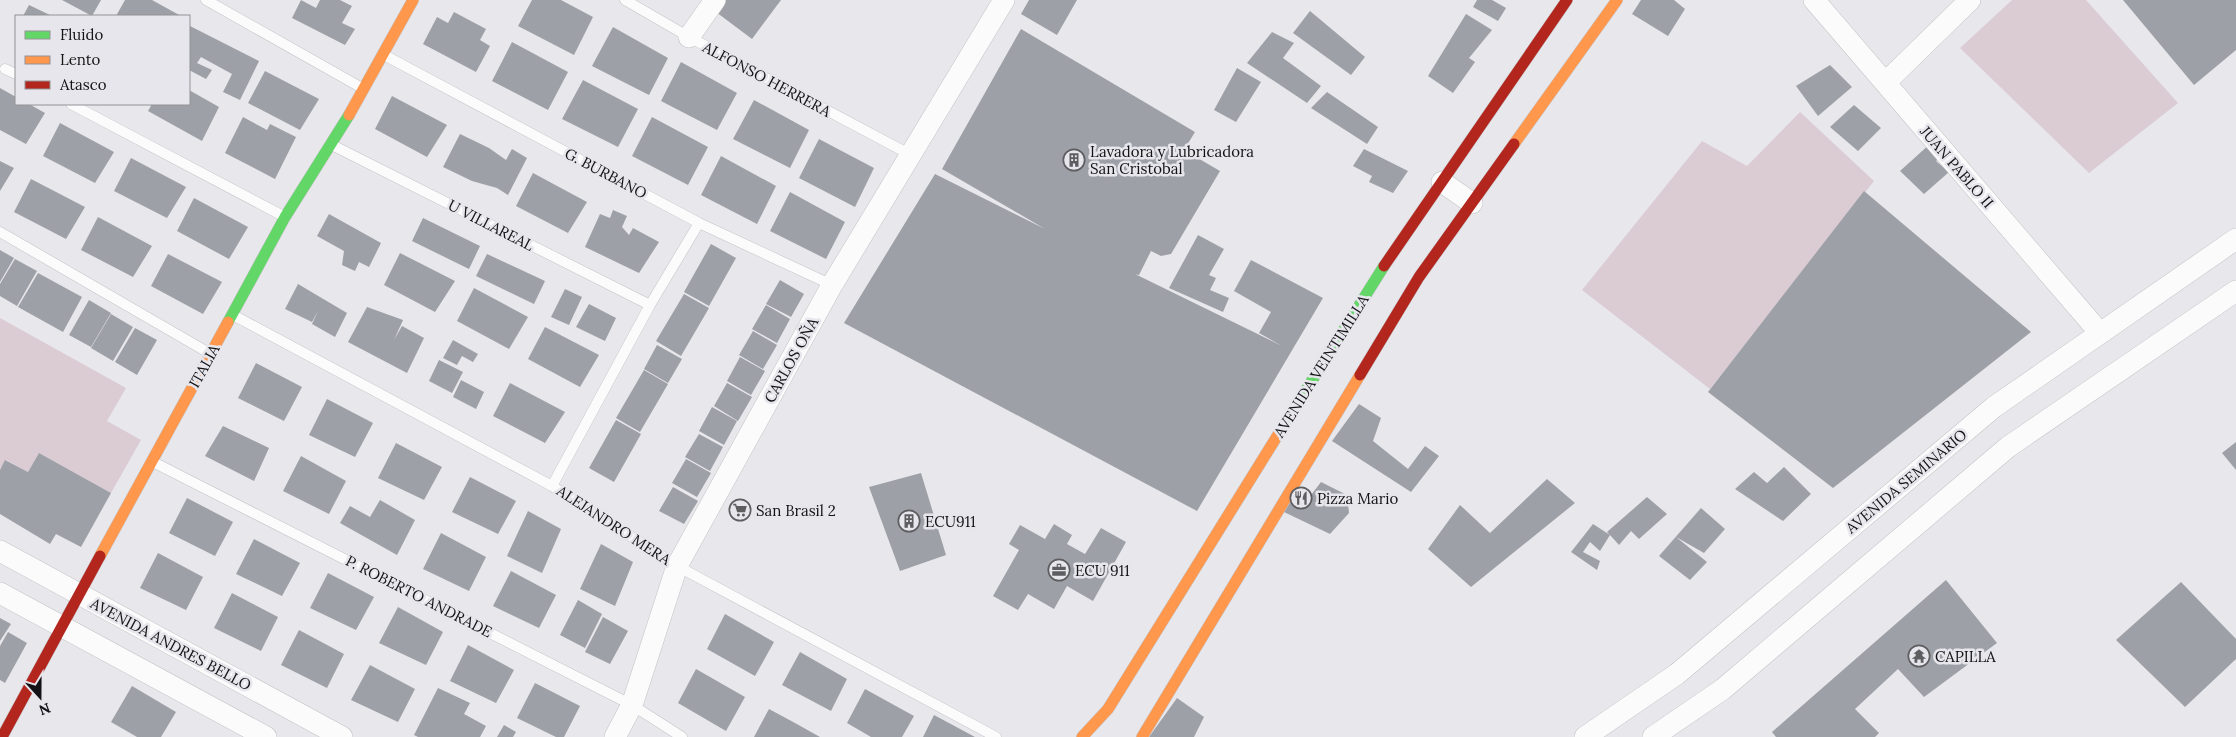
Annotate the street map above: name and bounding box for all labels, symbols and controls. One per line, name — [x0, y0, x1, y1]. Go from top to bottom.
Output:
legend — [15, 15, 190, 105]
text: Fluido — [60, 25, 103, 44]
street label: ALFONSO HERRERA — [699, 37, 835, 121]
text: Lento — [60, 50, 101, 69]
text: Atasco — [59, 75, 107, 94]
street label: JUAN PABLO II — [1915, 121, 1998, 212]
place label: Lavadora y Lubricadora San Cristobal — [1090, 142, 1254, 178]
street label: G. BURBANO — [562, 143, 650, 203]
building icon: Lavadora y Lubricadora San Cristobal — [1062, 148, 1086, 172]
street label: U VILLAREAL — [445, 195, 537, 255]
street label: AVENIDA VEINTIMILLA — [1269, 291, 1373, 442]
street label: CARLOS OÑA — [760, 314, 823, 406]
street label: ITALIA — [184, 340, 224, 391]
street label: AVENIDA SEMINARIO — [1841, 425, 1971, 538]
street label: ALEJANDRO MERA — [552, 480, 675, 569]
restaurant icon: Pizza Mario — [1289, 486, 1313, 510]
place label: Pizza Mario — [1317, 489, 1398, 508]
supermarket icon: San Brasil 2 — [728, 498, 752, 522]
place label: San Brasil 2 — [756, 501, 836, 520]
building icon: ECU911 — [897, 509, 921, 533]
place label: ECU911 — [925, 512, 976, 531]
street label: P. ROBERTO ANDRADE — [343, 551, 495, 641]
office icon: ECU 911 — [1047, 558, 1071, 582]
place label: ECU 911 — [1075, 561, 1130, 580]
street label: AVENIDA ANDRES BELLO — [87, 593, 255, 694]
temple icon: CAPILLA — [1907, 644, 1931, 668]
place label: CAPILLA — [1935, 647, 1996, 666]
north arrow — [15, 672, 65, 722]
text: N — [36, 699, 53, 720]

